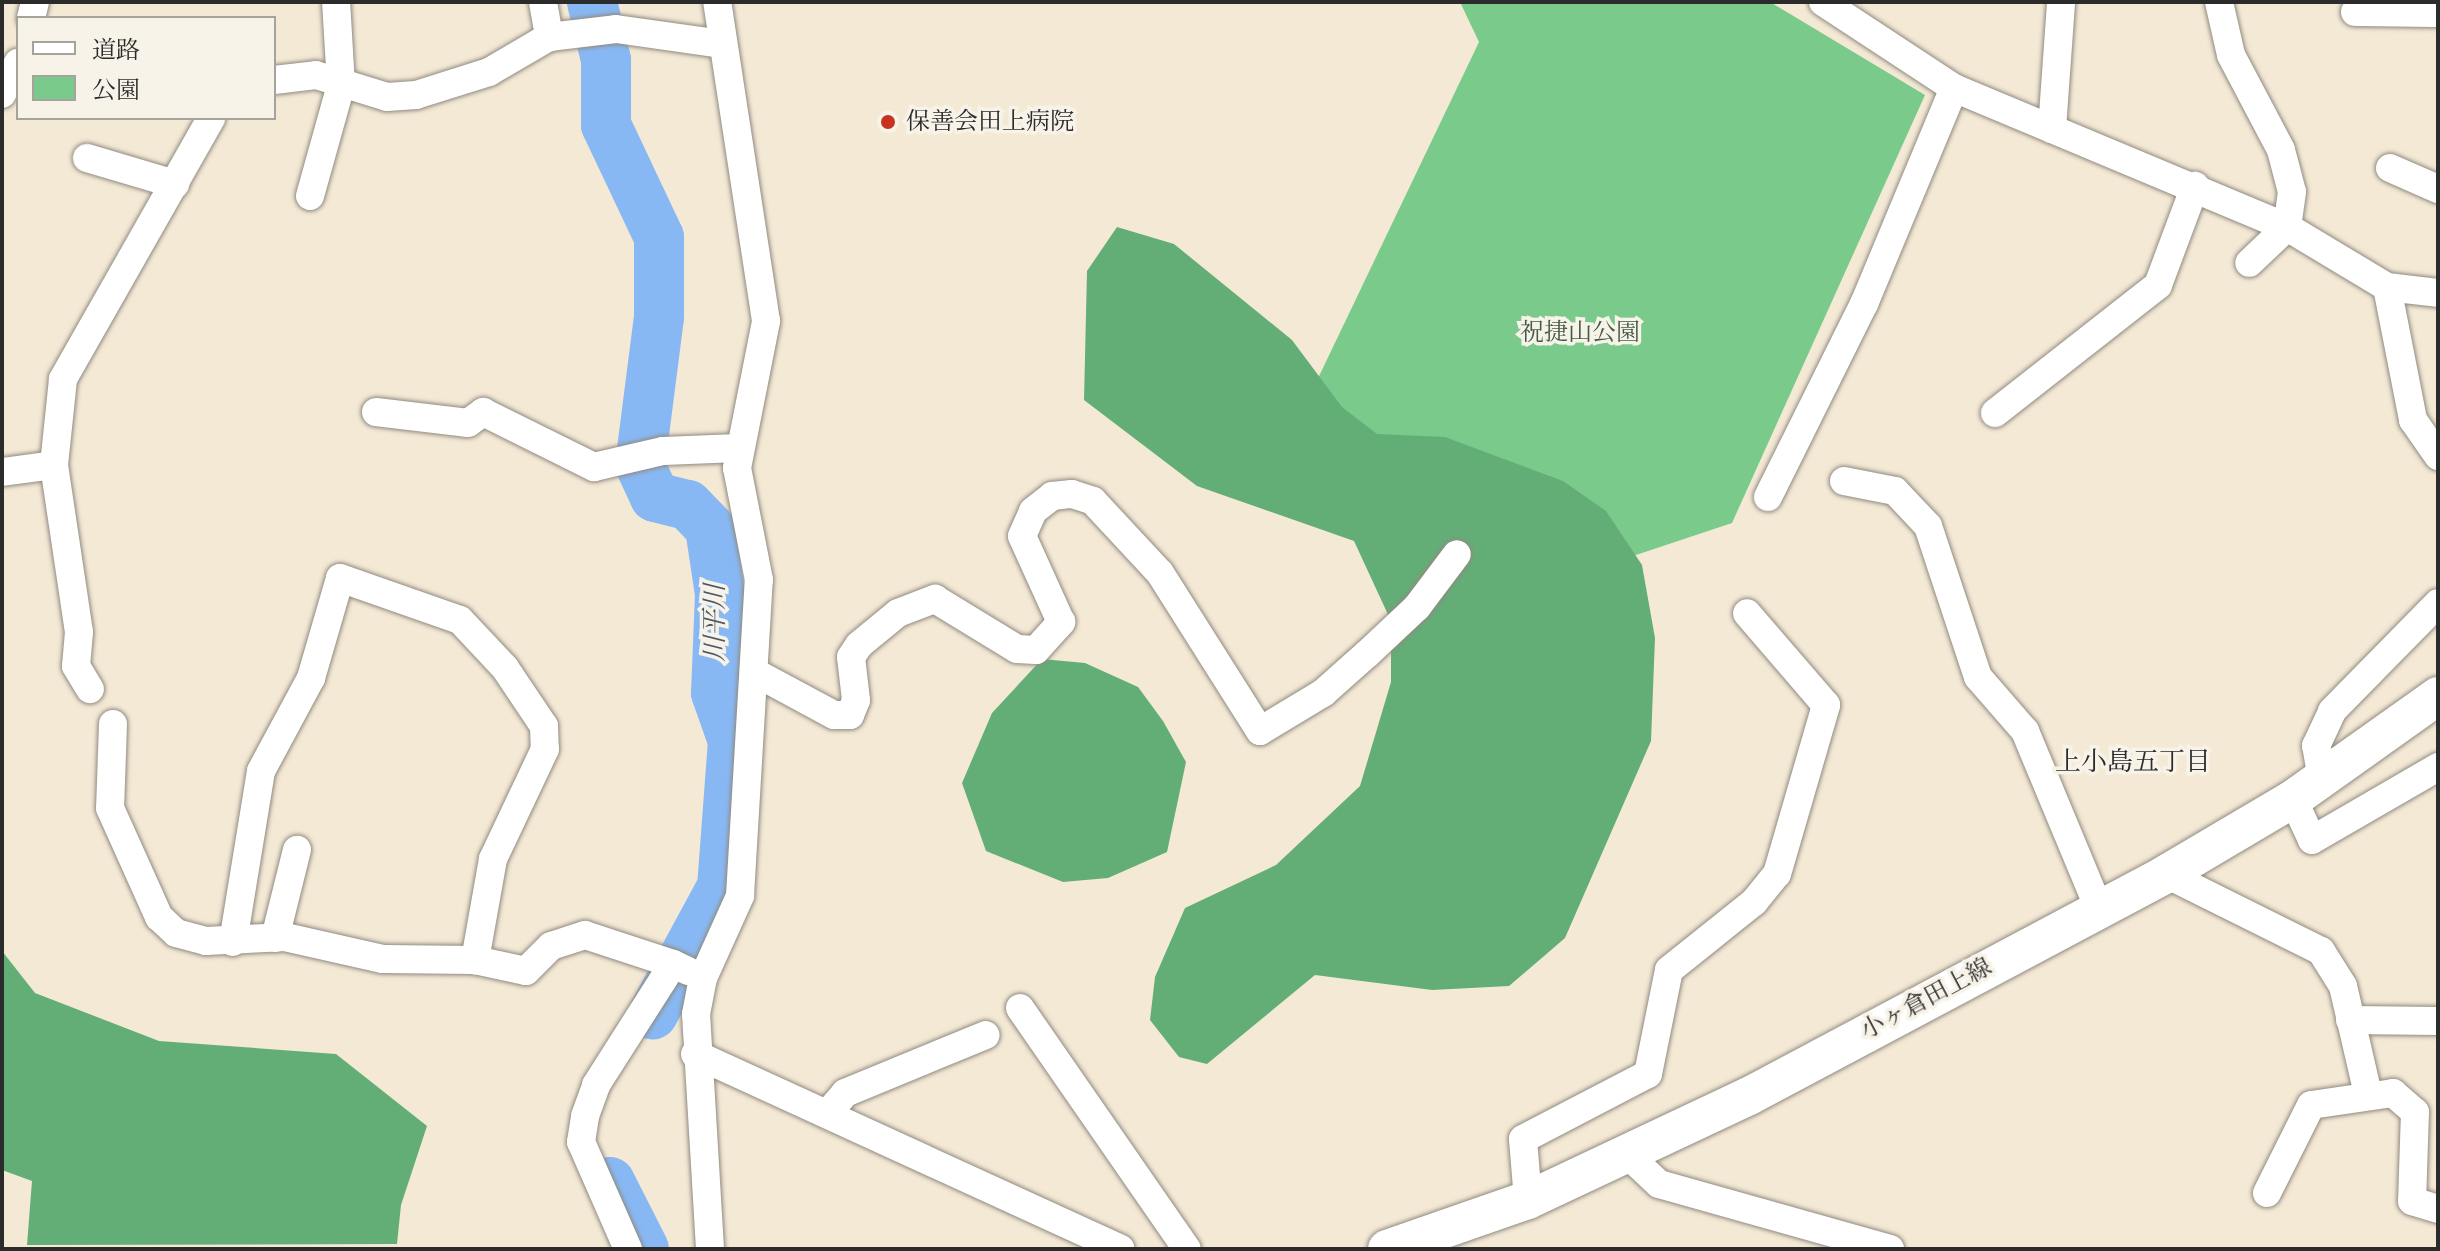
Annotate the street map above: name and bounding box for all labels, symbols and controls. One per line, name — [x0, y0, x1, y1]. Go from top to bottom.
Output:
legend — [16, 16, 276, 120]
text: 道路 — [92, 35, 140, 66]
text: 公園 — [92, 75, 140, 106]
place label: 保善会田上病院 — [906, 108, 1074, 136]
marker: 保善会田上病院 — [877, 111, 899, 133]
park label: 祝捷山公園 — [1520, 319, 1640, 347]
water label: 川平川 — [700, 584, 732, 662]
district label: 上小島五丁目 — [2055, 747, 2211, 779]
street label: 小ヶ倉田上線 — [1856, 952, 1996, 1046]

